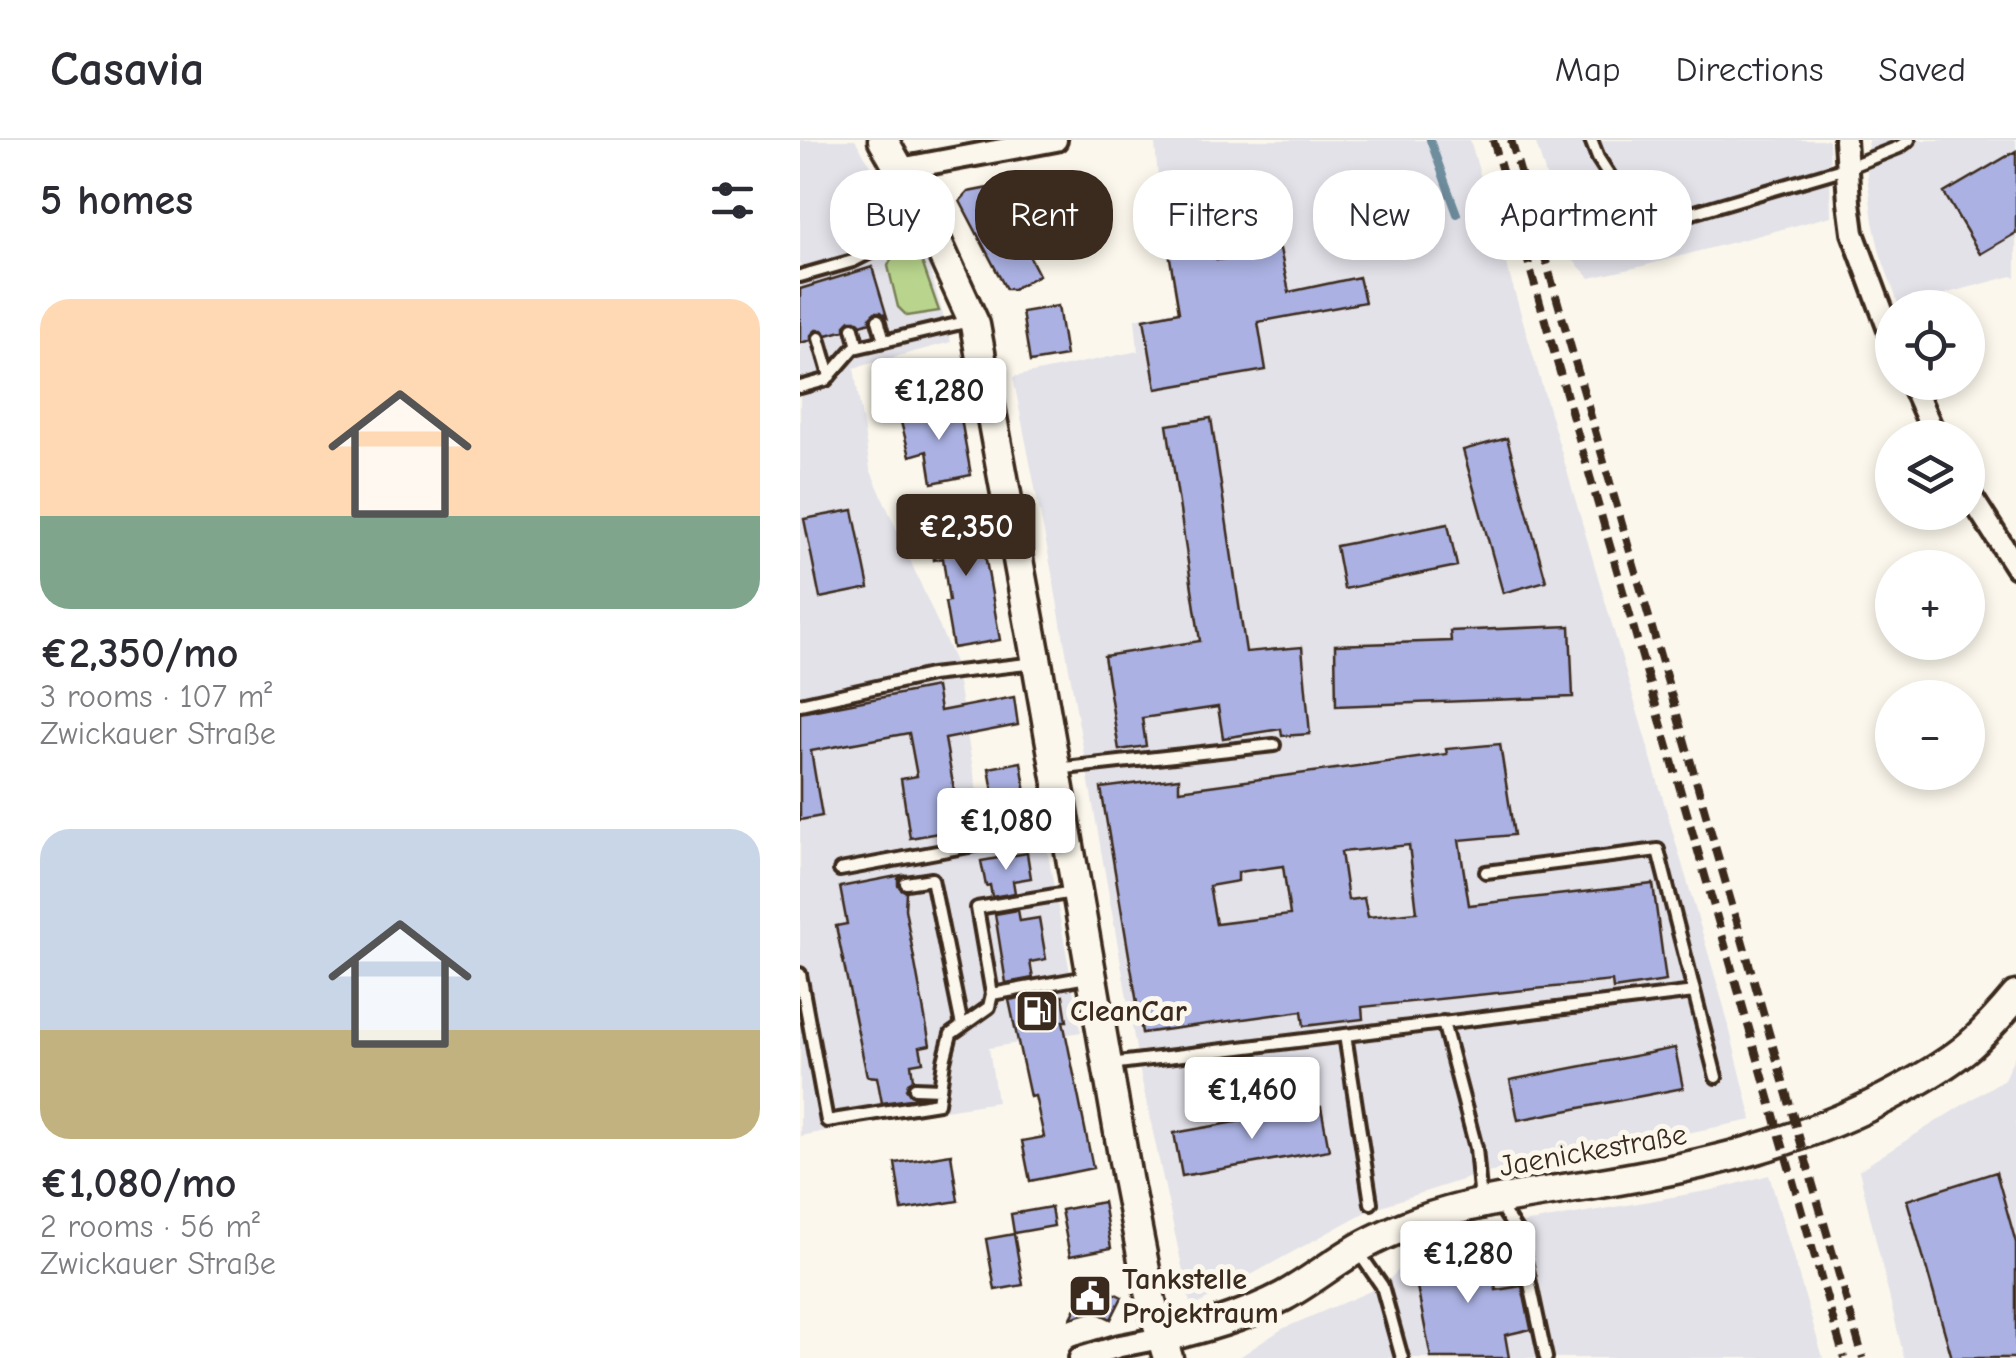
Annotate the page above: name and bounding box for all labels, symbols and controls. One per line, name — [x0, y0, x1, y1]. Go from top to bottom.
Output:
text: Casavia — [50, 42, 204, 97]
text: Map — [1555, 49, 1621, 90]
text: Directions — [1676, 49, 1824, 90]
text: Saved — [1879, 49, 1966, 90]
chip: Buy — [830, 170, 955, 260]
chip: Rent — [975, 170, 1113, 260]
chip: Filters — [1133, 170, 1293, 260]
chip: New — [1313, 170, 1445, 260]
chip: Apartment — [1465, 170, 1692, 260]
icon: filters — [705, 173, 760, 228]
text: 5 homes — [40, 176, 193, 225]
map controls — [1875, 290, 1985, 790]
button: locate — [1875, 290, 1985, 400]
pin: €1,280 — [858, 358, 1020, 443]
icon: home — [310, 364, 490, 544]
text: €1,280 — [893, 372, 985, 409]
button: layers — [1875, 420, 1985, 530]
pin: €2,350 — [885, 494, 1047, 579]
text: €2,350 — [918, 508, 1014, 545]
button: + — [1875, 550, 1985, 660]
text: €2,350/mo — [40, 629, 238, 678]
text: 3 rooms · 107 m² — [40, 678, 272, 715]
button: − — [1875, 680, 1985, 790]
text: Zwickauer Straße — [40, 715, 276, 752]
pin: €1,080 — [925, 788, 1087, 873]
text: €1,080 — [959, 802, 1053, 839]
icon: home — [310, 894, 490, 1074]
fuel station icon: CleanCar — [1014, 988, 1060, 1034]
place label: CleanCar — [1070, 994, 1187, 1029]
pin: €1,460 — [1171, 1057, 1333, 1142]
text: €1,460 — [1207, 1071, 1297, 1108]
street label: Jaenickestraße — [1497, 1117, 1690, 1184]
text: €1,080/mo — [40, 1159, 237, 1208]
text: 2 rooms · 56 m² — [40, 1208, 260, 1245]
pin: €1,280 — [1387, 1221, 1549, 1306]
text: €1,280 — [1422, 1235, 1514, 1272]
text: Zwickauer Straße — [40, 1245, 276, 1282]
place label: Tankstelle Projektraum — [1122, 1262, 1279, 1331]
public building icon: Tankstelle Projektraum — [1067, 1273, 1113, 1319]

